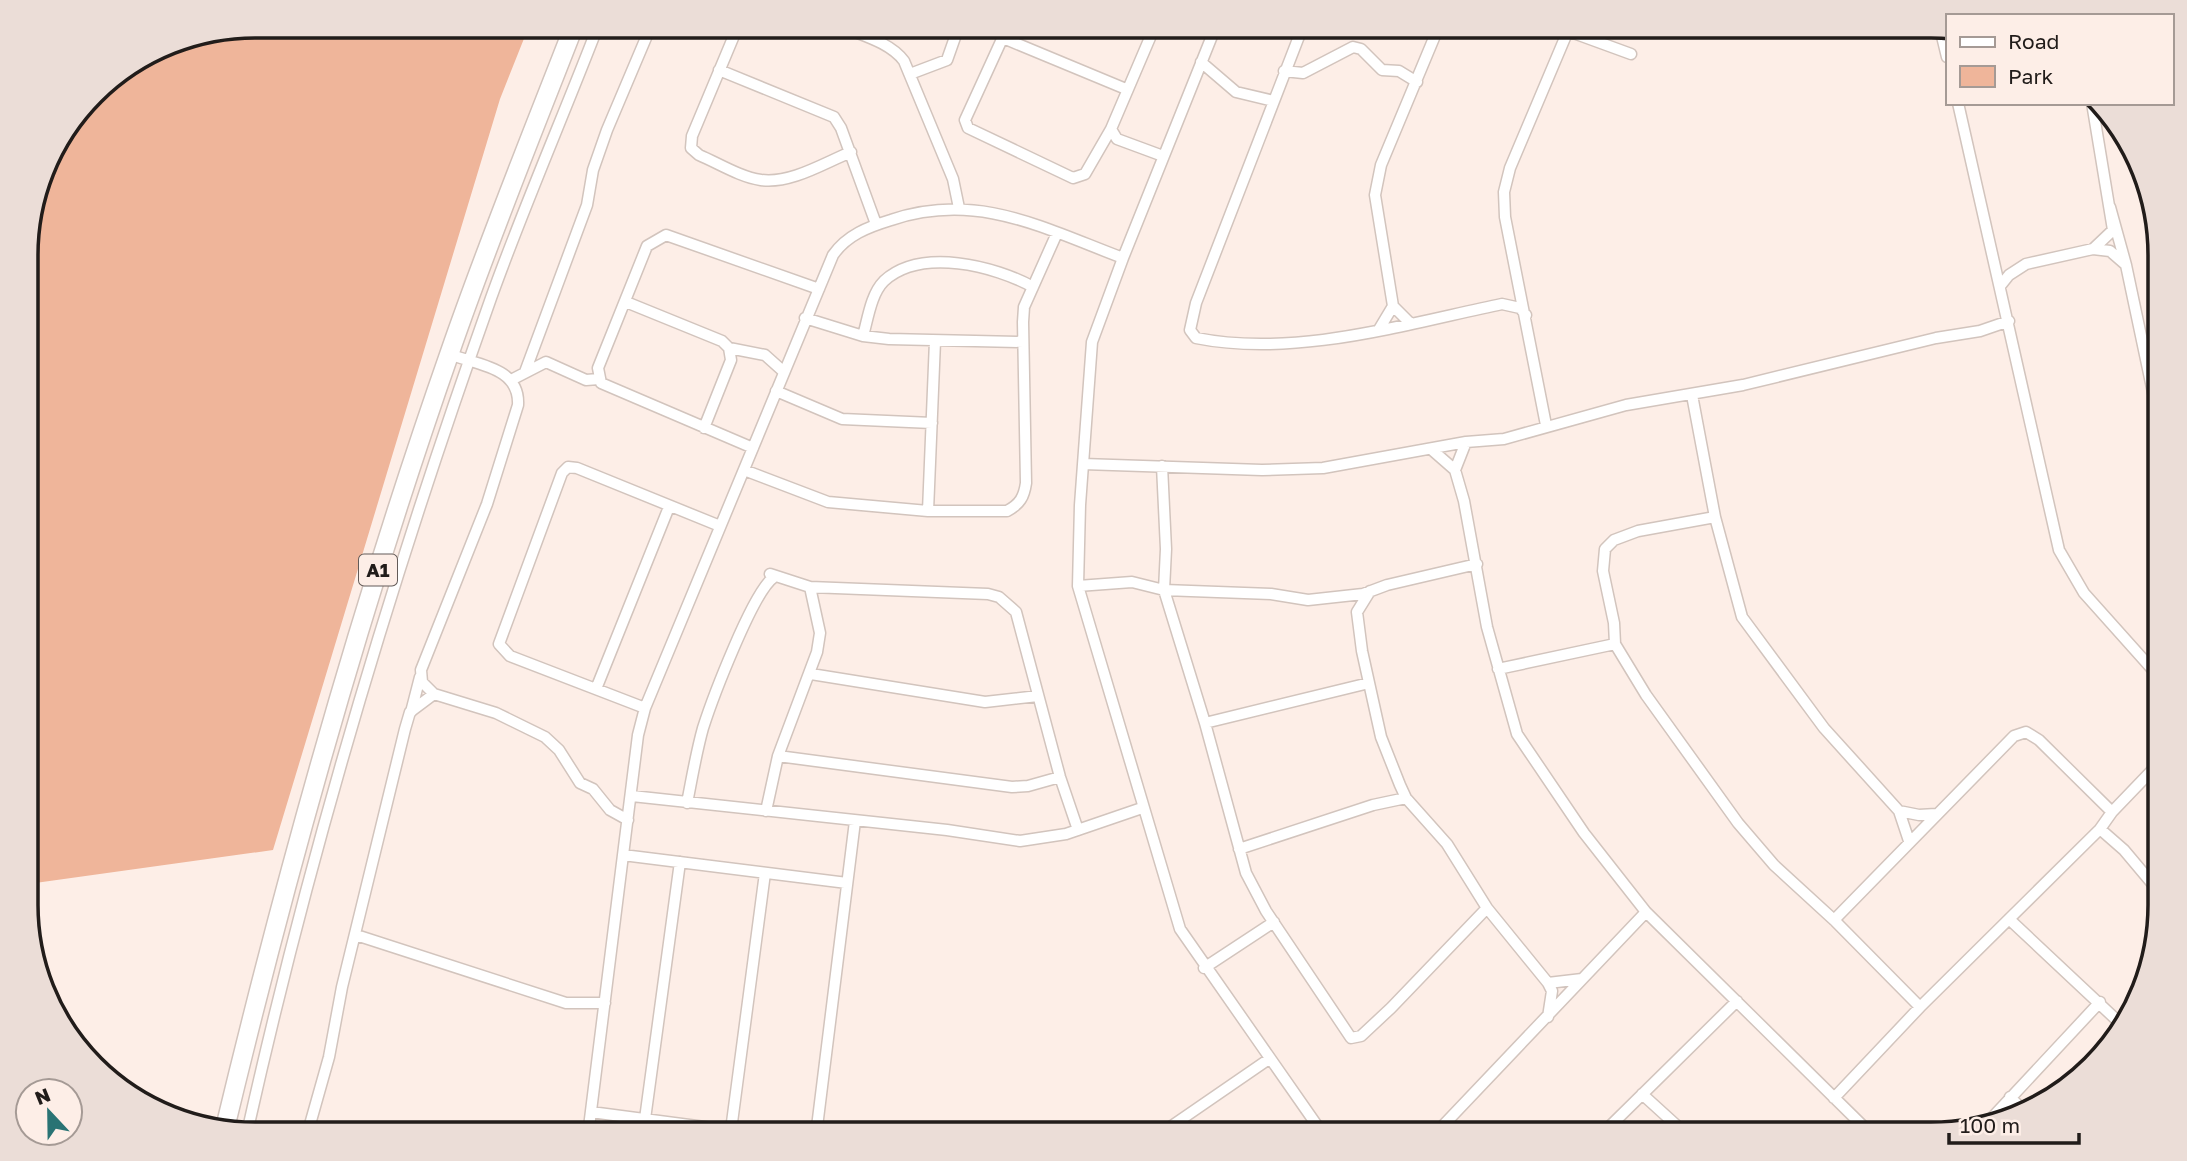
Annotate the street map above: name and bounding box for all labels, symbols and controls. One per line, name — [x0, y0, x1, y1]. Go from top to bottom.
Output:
legend — [1946, 14, 2173, 105]
text: Road — [2008, 28, 2059, 54]
text: Park — [2008, 63, 2054, 89]
road number: A1 — [359, 554, 397, 586]
north arrow — [14, 1077, 84, 1147]
text: N — [31, 1082, 53, 1109]
scale bar — [1949, 1102, 2078, 1146]
text: 100 m — [1960, 1112, 2020, 1138]

